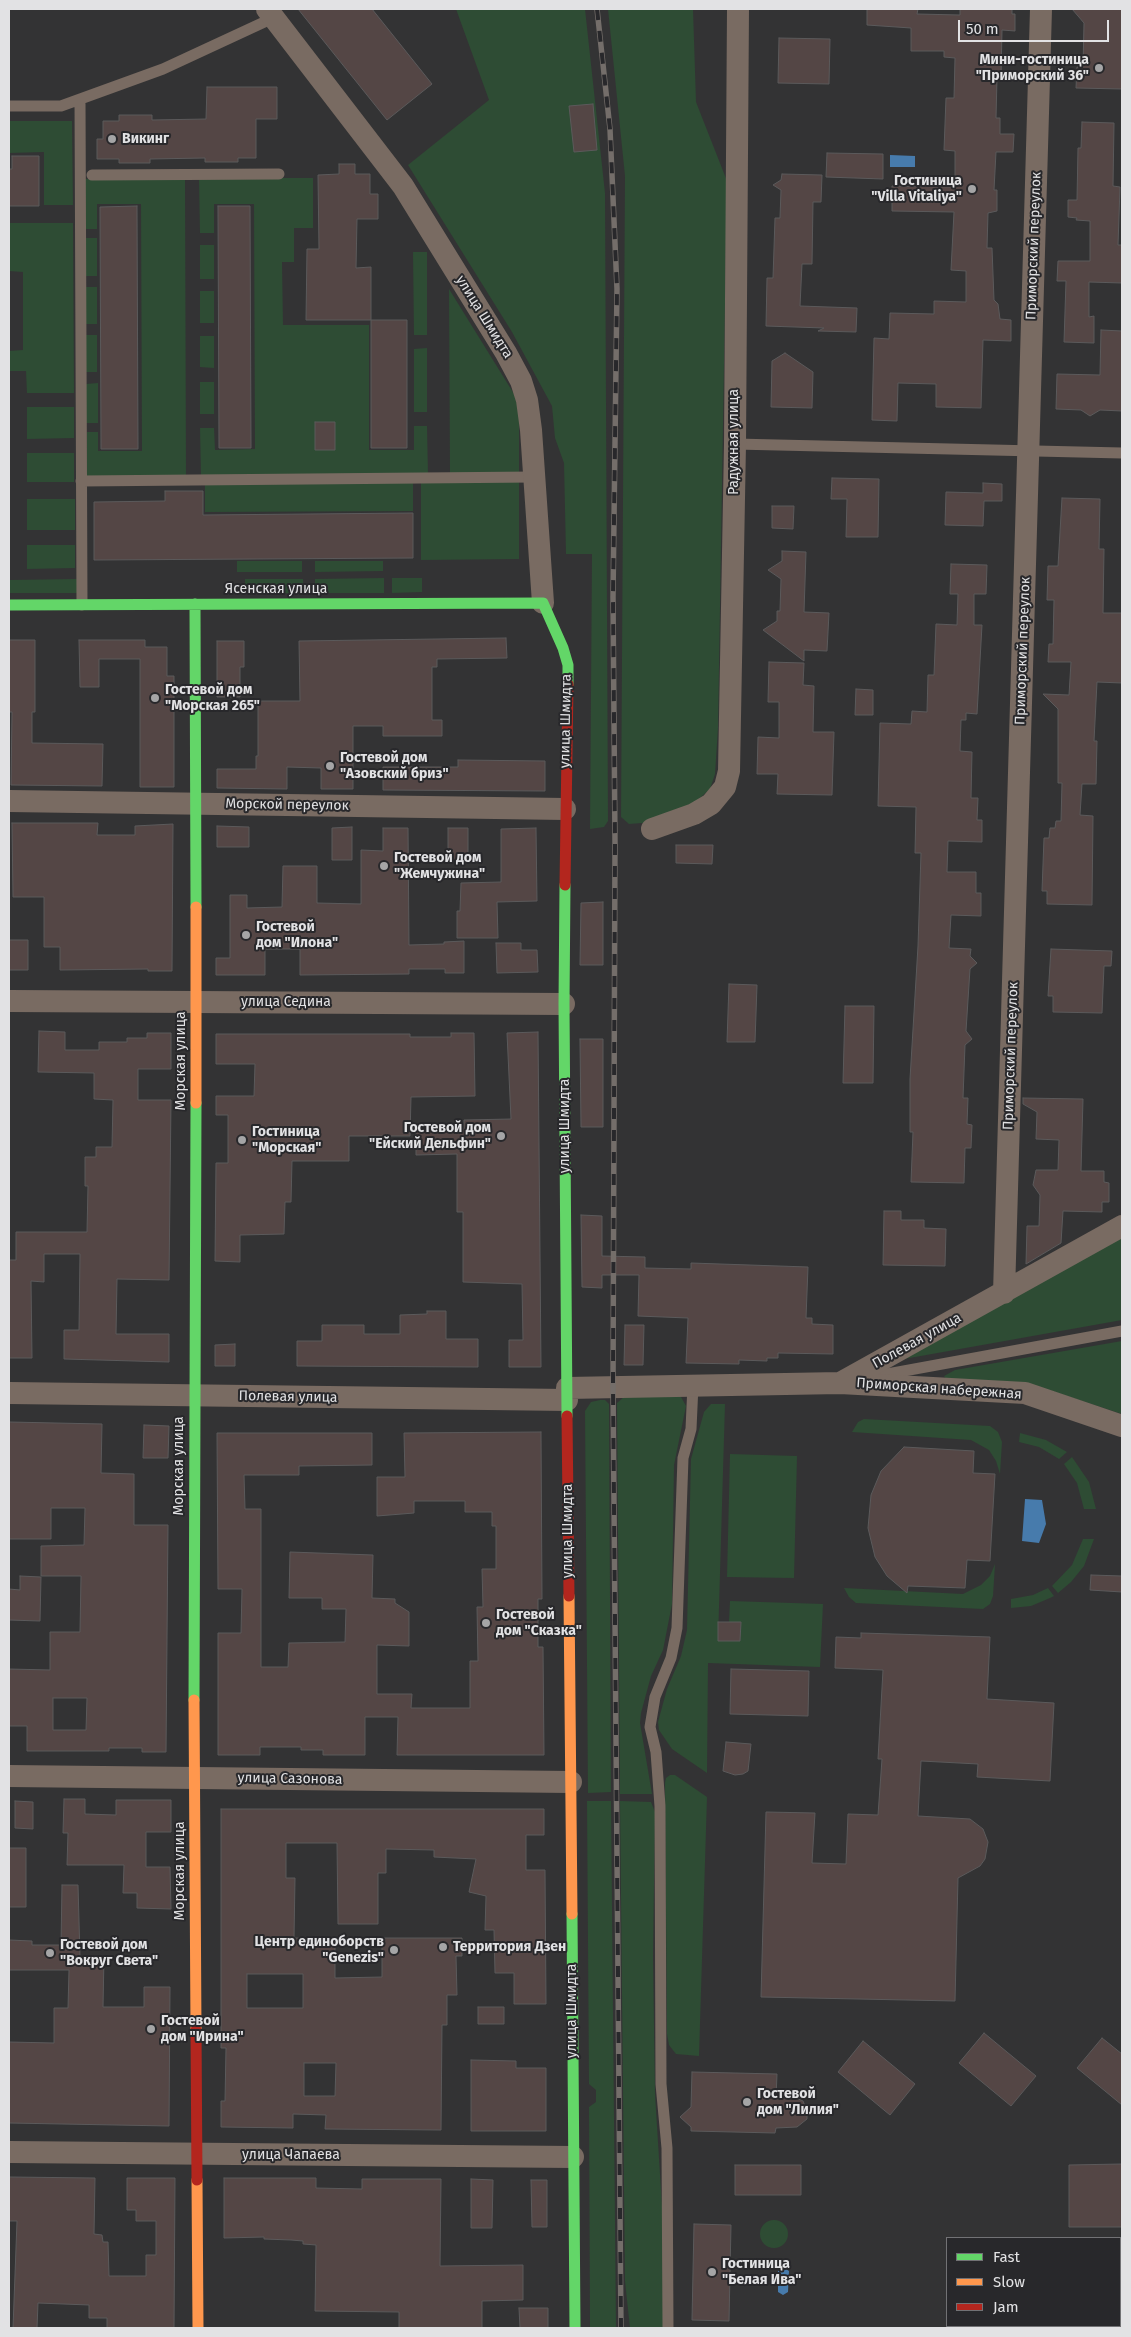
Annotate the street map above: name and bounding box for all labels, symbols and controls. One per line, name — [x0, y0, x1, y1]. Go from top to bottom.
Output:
scale bar — [961, 10, 1112, 42]
text: 50 m — [966, 20, 999, 38]
place label: Мини-гостиница "Приморский 36" — [976, 52, 1089, 84]
marker: Мини-гостиница "Приморский 36" — [1093, 62, 1105, 74]
place label: Викинг — [122, 131, 169, 147]
marker: Викинг — [106, 133, 118, 145]
street label: Приморский переулок — [1023, 171, 1045, 321]
place label: Гостиница "Villa Vitaliya" — [871, 173, 962, 206]
marker: Гостиница "Villa Vitaliya" — [966, 183, 978, 195]
street label: улица Шмидта — [452, 272, 516, 362]
street label: Радужная улица — [726, 389, 742, 495]
street label: Приморский переулок — [1012, 576, 1034, 726]
street label: Ясенская улица — [225, 581, 327, 597]
street label: улица Шмидта — [557, 674, 575, 768]
place label: Гостевой дом "Морская 265" — [165, 682, 260, 714]
marker: Гостевой дом "Морская 265" — [149, 692, 161, 704]
place label: Гостевой дом "Азовский бриз" — [340, 750, 449, 782]
marker: Гостевой дом "Азовский бриз" — [324, 760, 336, 772]
street label: Морской переулок — [225, 796, 349, 814]
place label: Гостевой дом "Жемчужина" — [394, 850, 485, 882]
marker: Гостевой дом "Жемчужина" — [378, 860, 390, 872]
place label: Гостевой дом "Илона" — [256, 919, 338, 952]
marker: Гостевой дом "Илона" — [240, 929, 252, 941]
street label: Приморский переулок — [1000, 981, 1022, 1131]
street label: улица Седина — [241, 994, 331, 1010]
street label: Морская улица — [173, 1011, 189, 1111]
street label: улица Шмидта — [557, 1079, 573, 1173]
place label: Гостевой дом "Ейский Дельфин" — [369, 1120, 491, 1152]
place label: Гостиница "Морская" — [252, 1124, 321, 1156]
marker: Гостевой дом "Ейский Дельфин" — [495, 1130, 507, 1142]
marker: Гостиница "Морская" — [236, 1134, 248, 1146]
street label: Полевая улица — [870, 1310, 964, 1372]
street label: Приморская набережная — [856, 1375, 1022, 1403]
street label: Полевая улица — [238, 1388, 338, 1406]
street label: Морская улица — [171, 1416, 187, 1516]
street label: улица Шмидта — [560, 1484, 576, 1578]
place label: Гостевой дом "Сказка" — [496, 1607, 582, 1640]
marker: Гостевой дом "Сказка" — [480, 1617, 492, 1629]
street label: улица Сазонова — [237, 1770, 343, 1788]
street label: Морская улица — [172, 1821, 188, 1921]
place label: Центр единоборств "Genezis" — [255, 1934, 384, 1966]
place label: Гостевой дом "Вокруг Света" — [60, 1937, 158, 1970]
place label: Территория Дзен — [453, 1939, 566, 1955]
marker: Территория Дзен — [437, 1941, 449, 1953]
marker: Центр единоборств "Genezis" — [388, 1944, 400, 1956]
marker: Гостевой дом "Вокруг Света" — [44, 1947, 56, 1959]
street label: улица Шмидта — [564, 1964, 580, 2058]
place label: Гостевой дом "Ирина" — [161, 2013, 244, 2045]
marker: Гостевой дом "Ирина" — [145, 2023, 157, 2035]
place label: Гостевой дом "Лилия" — [757, 2086, 839, 2118]
marker: Гостевой дом "Лилия" — [741, 2096, 753, 2108]
street label: улица Чапаева — [242, 2147, 340, 2163]
legend — [946, 2237, 1121, 2327]
text: Fast — [993, 2248, 1020, 2266]
place label: Гостиница "Белая Ива" — [722, 2256, 801, 2288]
marker: Гостиница "Белая Ива" — [706, 2266, 718, 2278]
text: Slow — [993, 2273, 1025, 2291]
text: Jam — [993, 2298, 1019, 2316]

